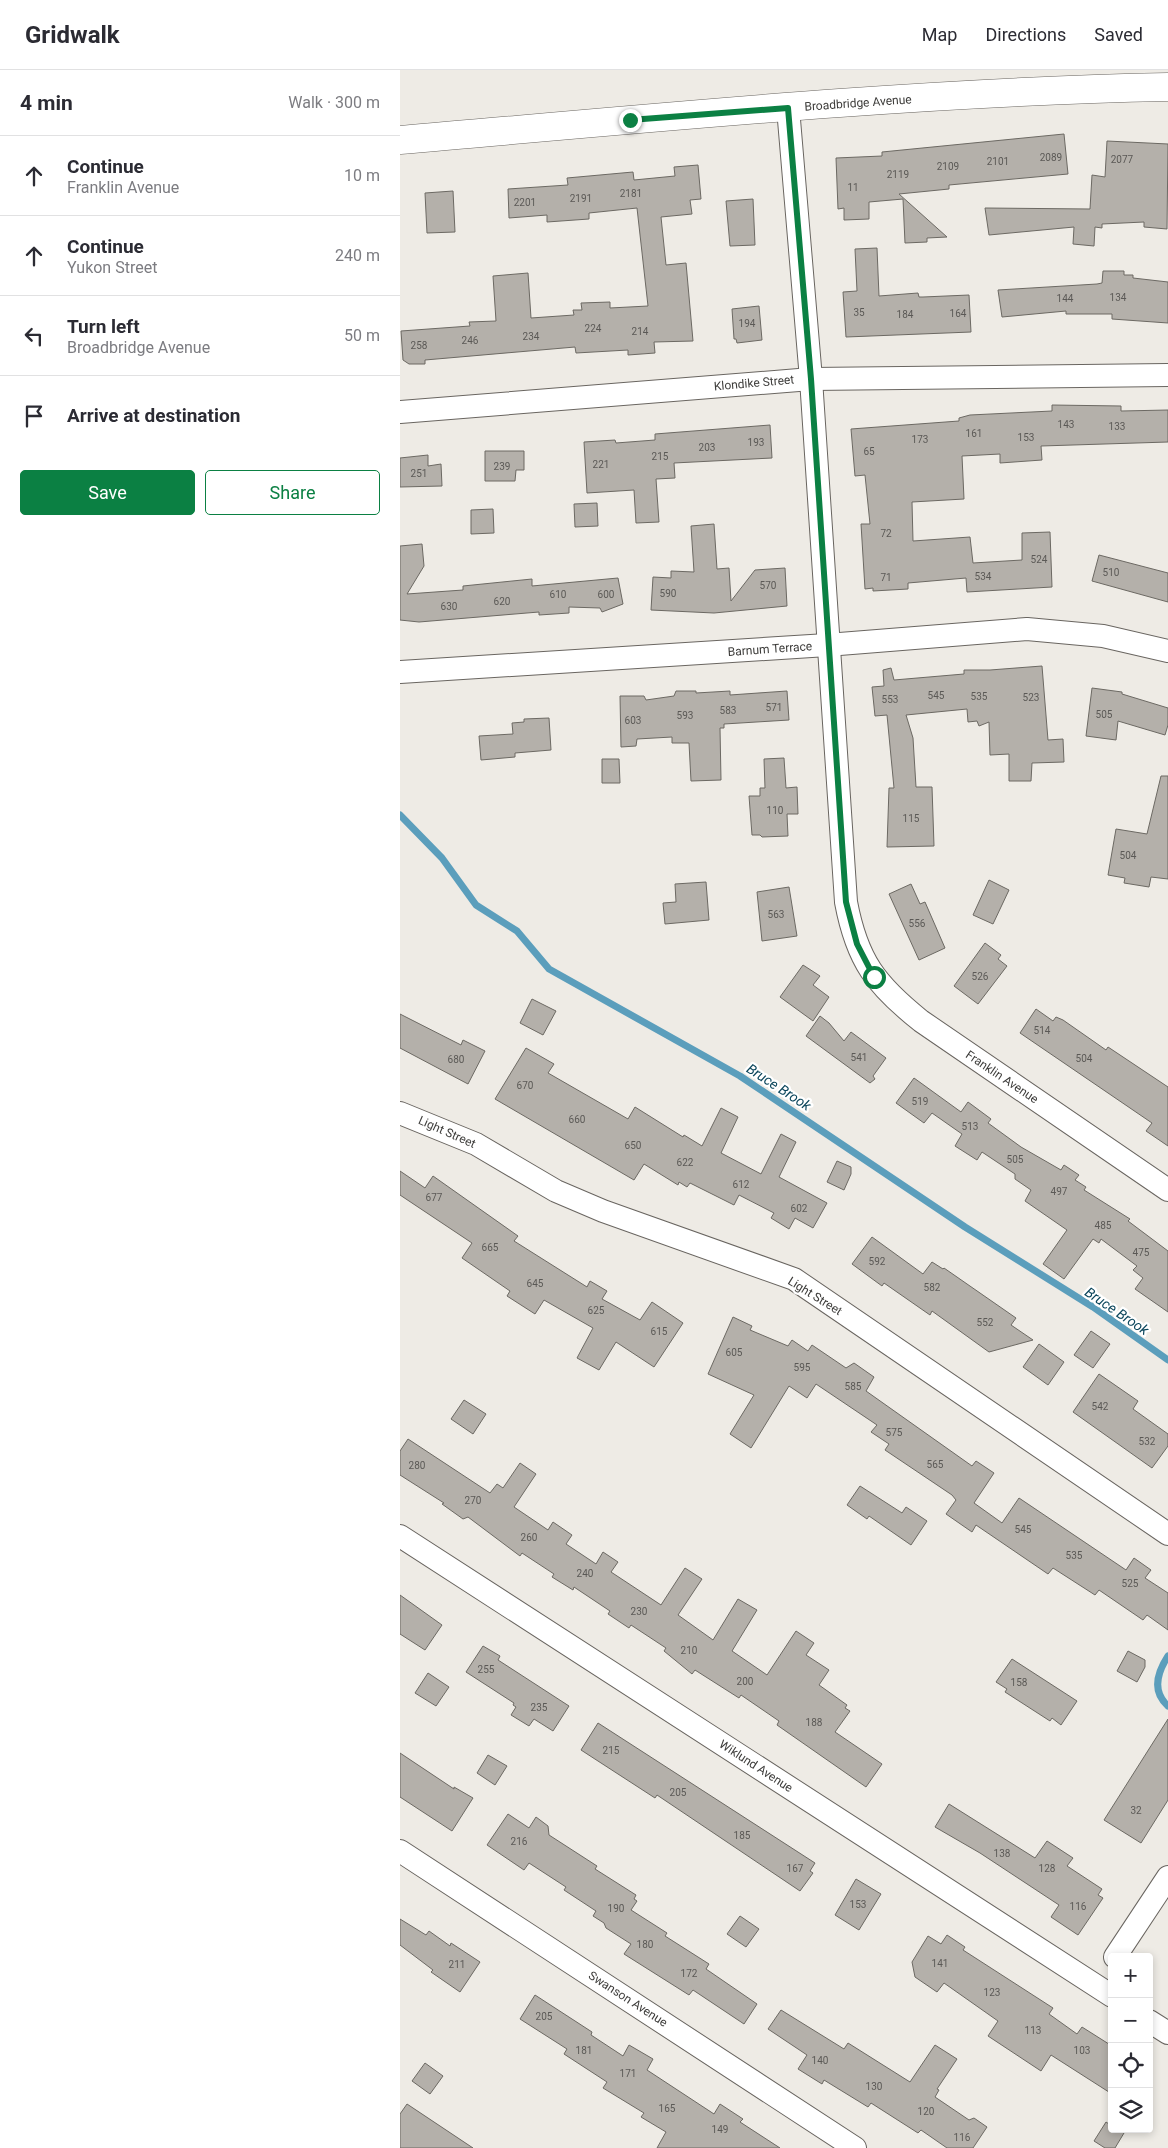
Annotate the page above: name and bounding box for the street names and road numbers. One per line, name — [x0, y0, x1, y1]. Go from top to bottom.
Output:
street label: Broadbridge Avenue — [804, 92, 912, 114]
street label: Klondike Street — [713, 373, 795, 393]
street label: Barnum Terrace — [727, 639, 813, 659]
street label: Franklin Avenue — [963, 1048, 1041, 1106]
street label: Light Street — [416, 1113, 478, 1151]
street label: Light Street — [785, 1274, 845, 1318]
street label: Wiklund Avenue — [717, 1737, 795, 1795]
street label: Swanson Avenue — [586, 1968, 670, 2030]

